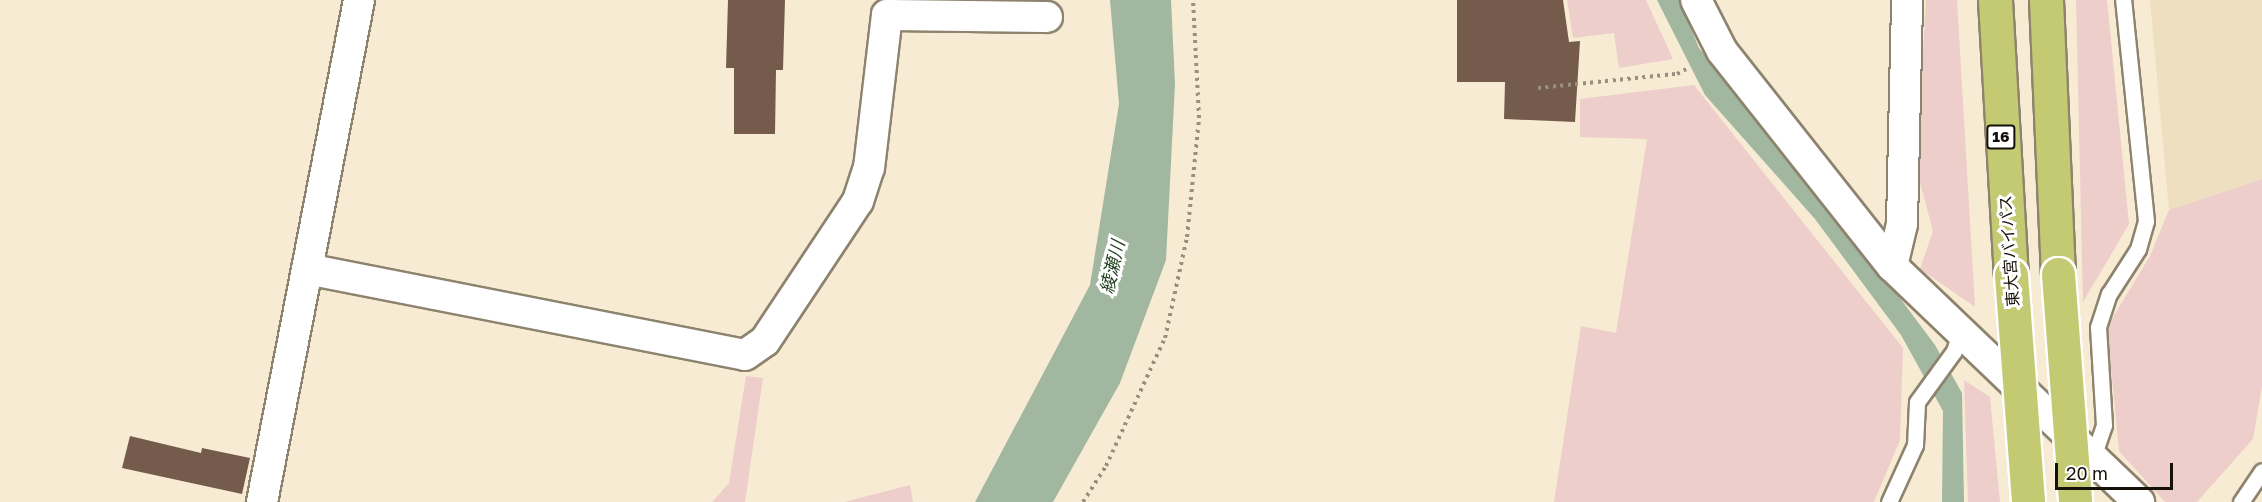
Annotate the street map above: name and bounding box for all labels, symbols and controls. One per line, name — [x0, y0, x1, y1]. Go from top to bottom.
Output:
road number: 16 — [1986, 125, 2016, 149]
street label: 東大宮バイパス — [1996, 194, 2022, 308]
water label: 綾瀬川 — [1095, 238, 1129, 296]
scale bar — [2058, 451, 2176, 489]
text: 20 m — [2066, 462, 2108, 484]

